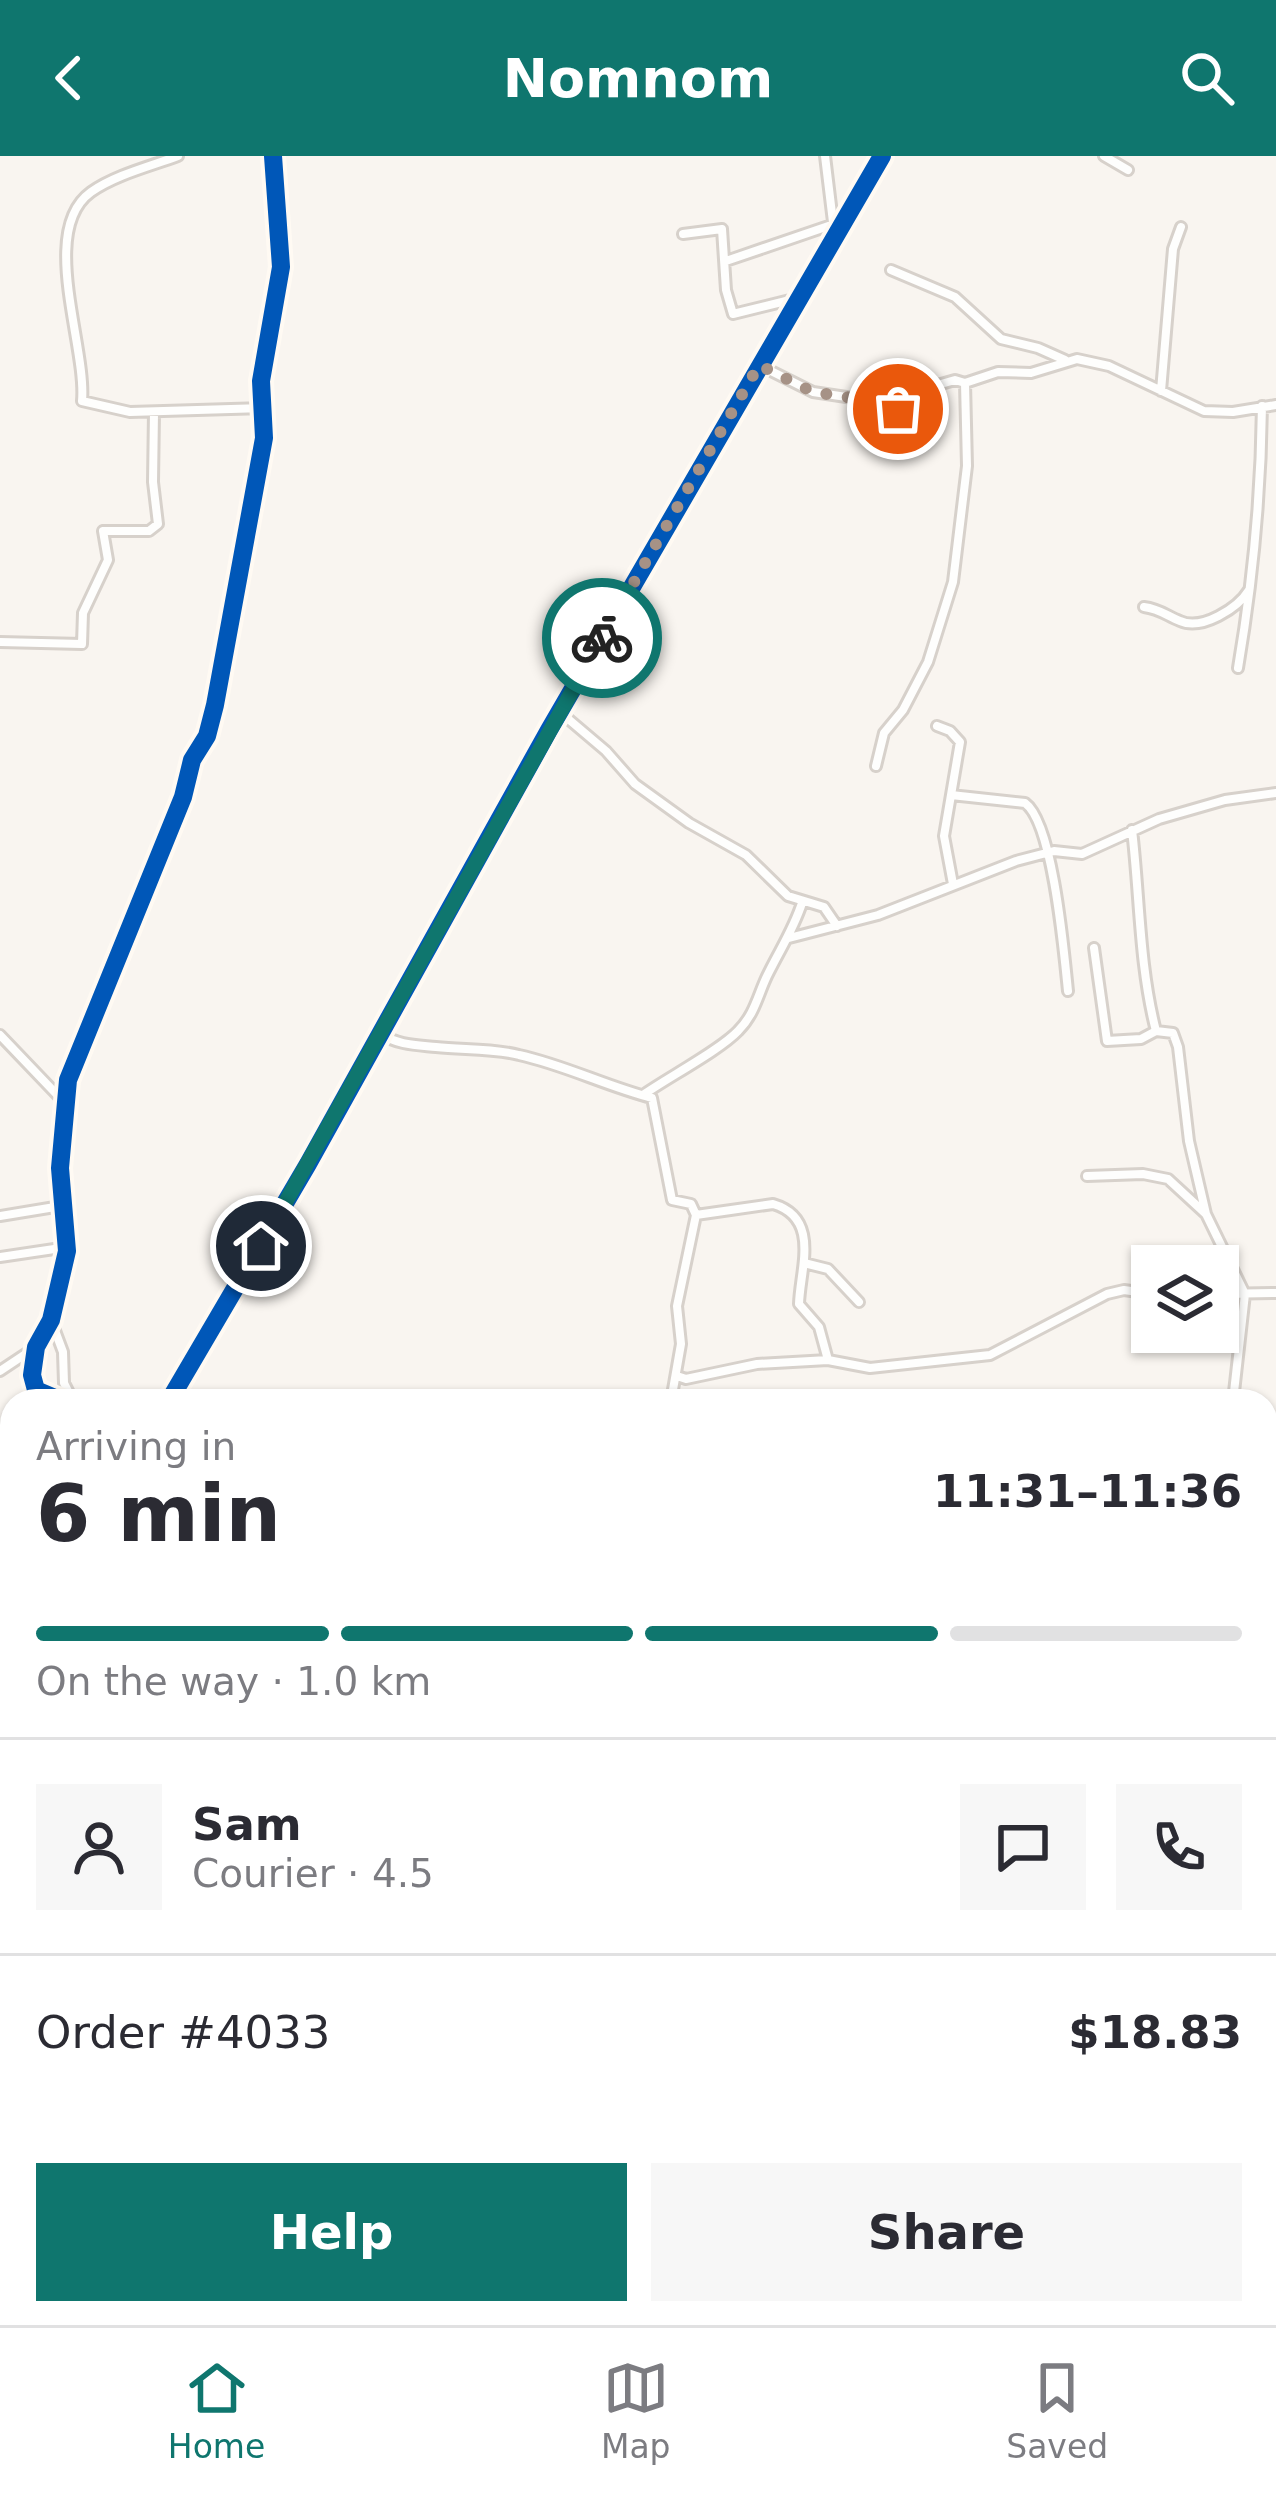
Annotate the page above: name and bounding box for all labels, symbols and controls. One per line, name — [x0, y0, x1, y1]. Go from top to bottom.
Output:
icon: back — [36, 45, 102, 111]
icon: search — [1174, 45, 1240, 111]
text: Nomnom — [503, 47, 773, 110]
pin — [847, 358, 949, 460]
icon: bag — [865, 376, 931, 442]
courier — [542, 578, 662, 698]
icon: bike — [569, 605, 635, 671]
pin — [210, 1195, 312, 1297]
icon: home — [228, 1213, 294, 1279]
map controls — [1131, 1245, 1239, 1353]
button: layers — [1131, 1245, 1239, 1353]
text: Arriving in — [36, 1424, 236, 1469]
text: 11:31–11:36 — [933, 1465, 1242, 1518]
text: 6 min — [36, 1469, 281, 1559]
text: On the way · 1.0 km — [36, 1659, 431, 1704]
button: person — [36, 1784, 162, 1910]
button: chat — [960, 1784, 1086, 1910]
button: phone — [1116, 1784, 1242, 1910]
text: Sam — [192, 1798, 302, 1851]
text: Courier · 4.5 — [192, 1851, 434, 1896]
text: Order #4033 — [36, 2006, 330, 2059]
text: $18.83 — [1068, 2006, 1242, 2059]
button: Help — [36, 2163, 627, 2301]
button: Share — [651, 2163, 1242, 2301]
tab: Home — [168, 2355, 265, 2466]
tab: Map — [601, 2355, 671, 2466]
tab: Saved — [1006, 2355, 1108, 2466]

